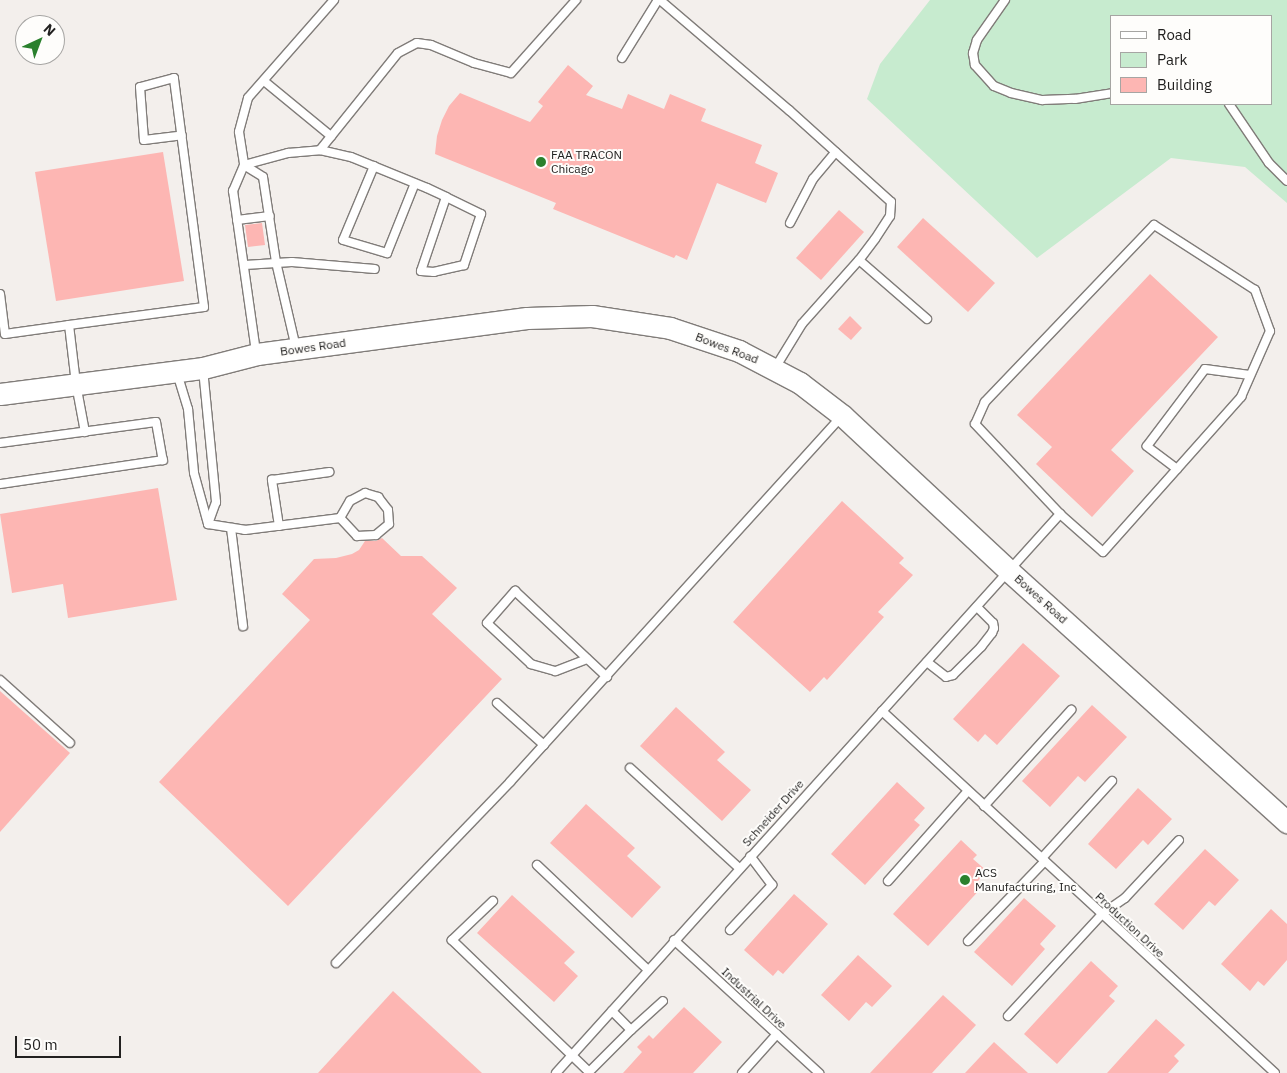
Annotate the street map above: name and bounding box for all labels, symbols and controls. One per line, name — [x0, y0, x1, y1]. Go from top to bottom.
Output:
north arrow — [15, 15, 65, 65]
legend — [1110, 15, 1272, 105]
text: N — [40, 20, 59, 40]
text: Road — [1157, 25, 1192, 44]
text: Park — [1157, 50, 1187, 69]
text: Building — [1157, 75, 1212, 94]
place label: FAA TRACON Chicago — [551, 148, 622, 176]
marker: FAA TRACON Chicago — [535, 156, 547, 168]
street label: Bowes Road — [693, 329, 761, 367]
street label: Bowes Road — [279, 335, 347, 359]
street label: Bowes Road — [1011, 571, 1071, 627]
street label: Schneider Drive — [739, 777, 807, 849]
place label: ACS Manufacturing, Inc — [975, 866, 1077, 894]
marker: ACS Manufacturing, Inc — [959, 874, 971, 886]
street label: Production Drive — [1092, 889, 1168, 961]
street label: Industrial Drive — [719, 964, 789, 1032]
scale bar — [18, 1026, 124, 1058]
text: 50 m — [23, 1035, 58, 1054]

